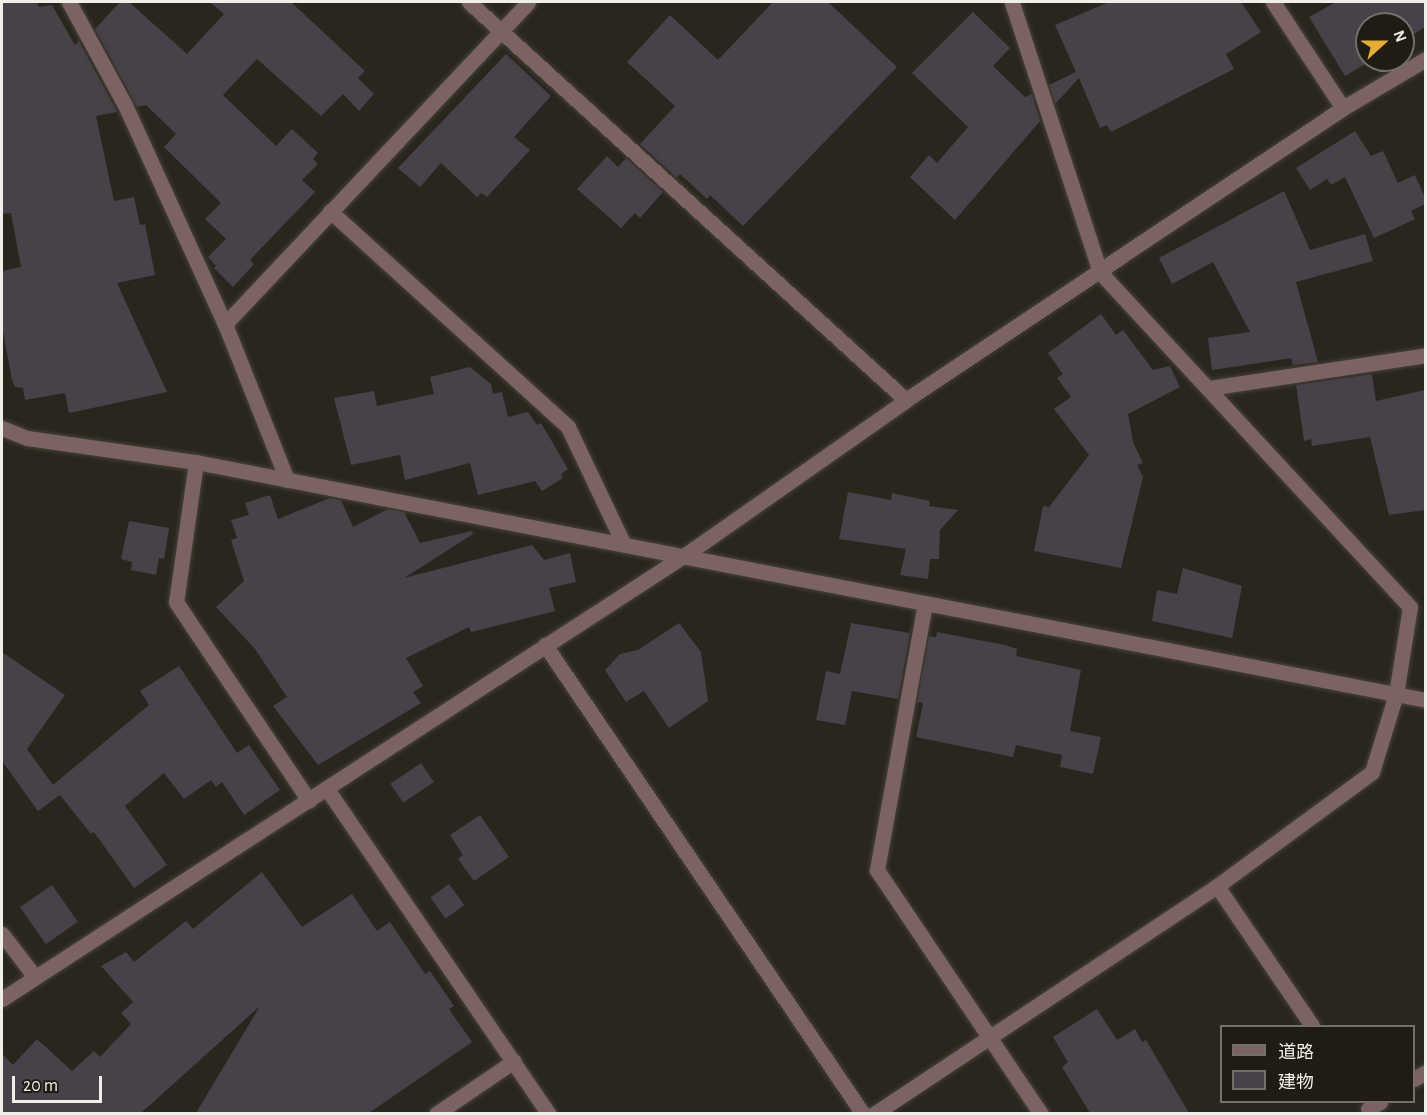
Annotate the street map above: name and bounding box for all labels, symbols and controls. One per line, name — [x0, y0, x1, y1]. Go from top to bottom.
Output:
north arrow — [1355, 12, 1415, 72]
text: N — [1390, 28, 1409, 44]
legend — [1220, 1025, 1415, 1103]
text: 道路 — [1278, 1044, 1314, 1062]
scale bar — [15, 1064, 105, 1102]
text: 建物 — [1278, 1074, 1314, 1092]
text: 20 m — [23, 1077, 58, 1095]

